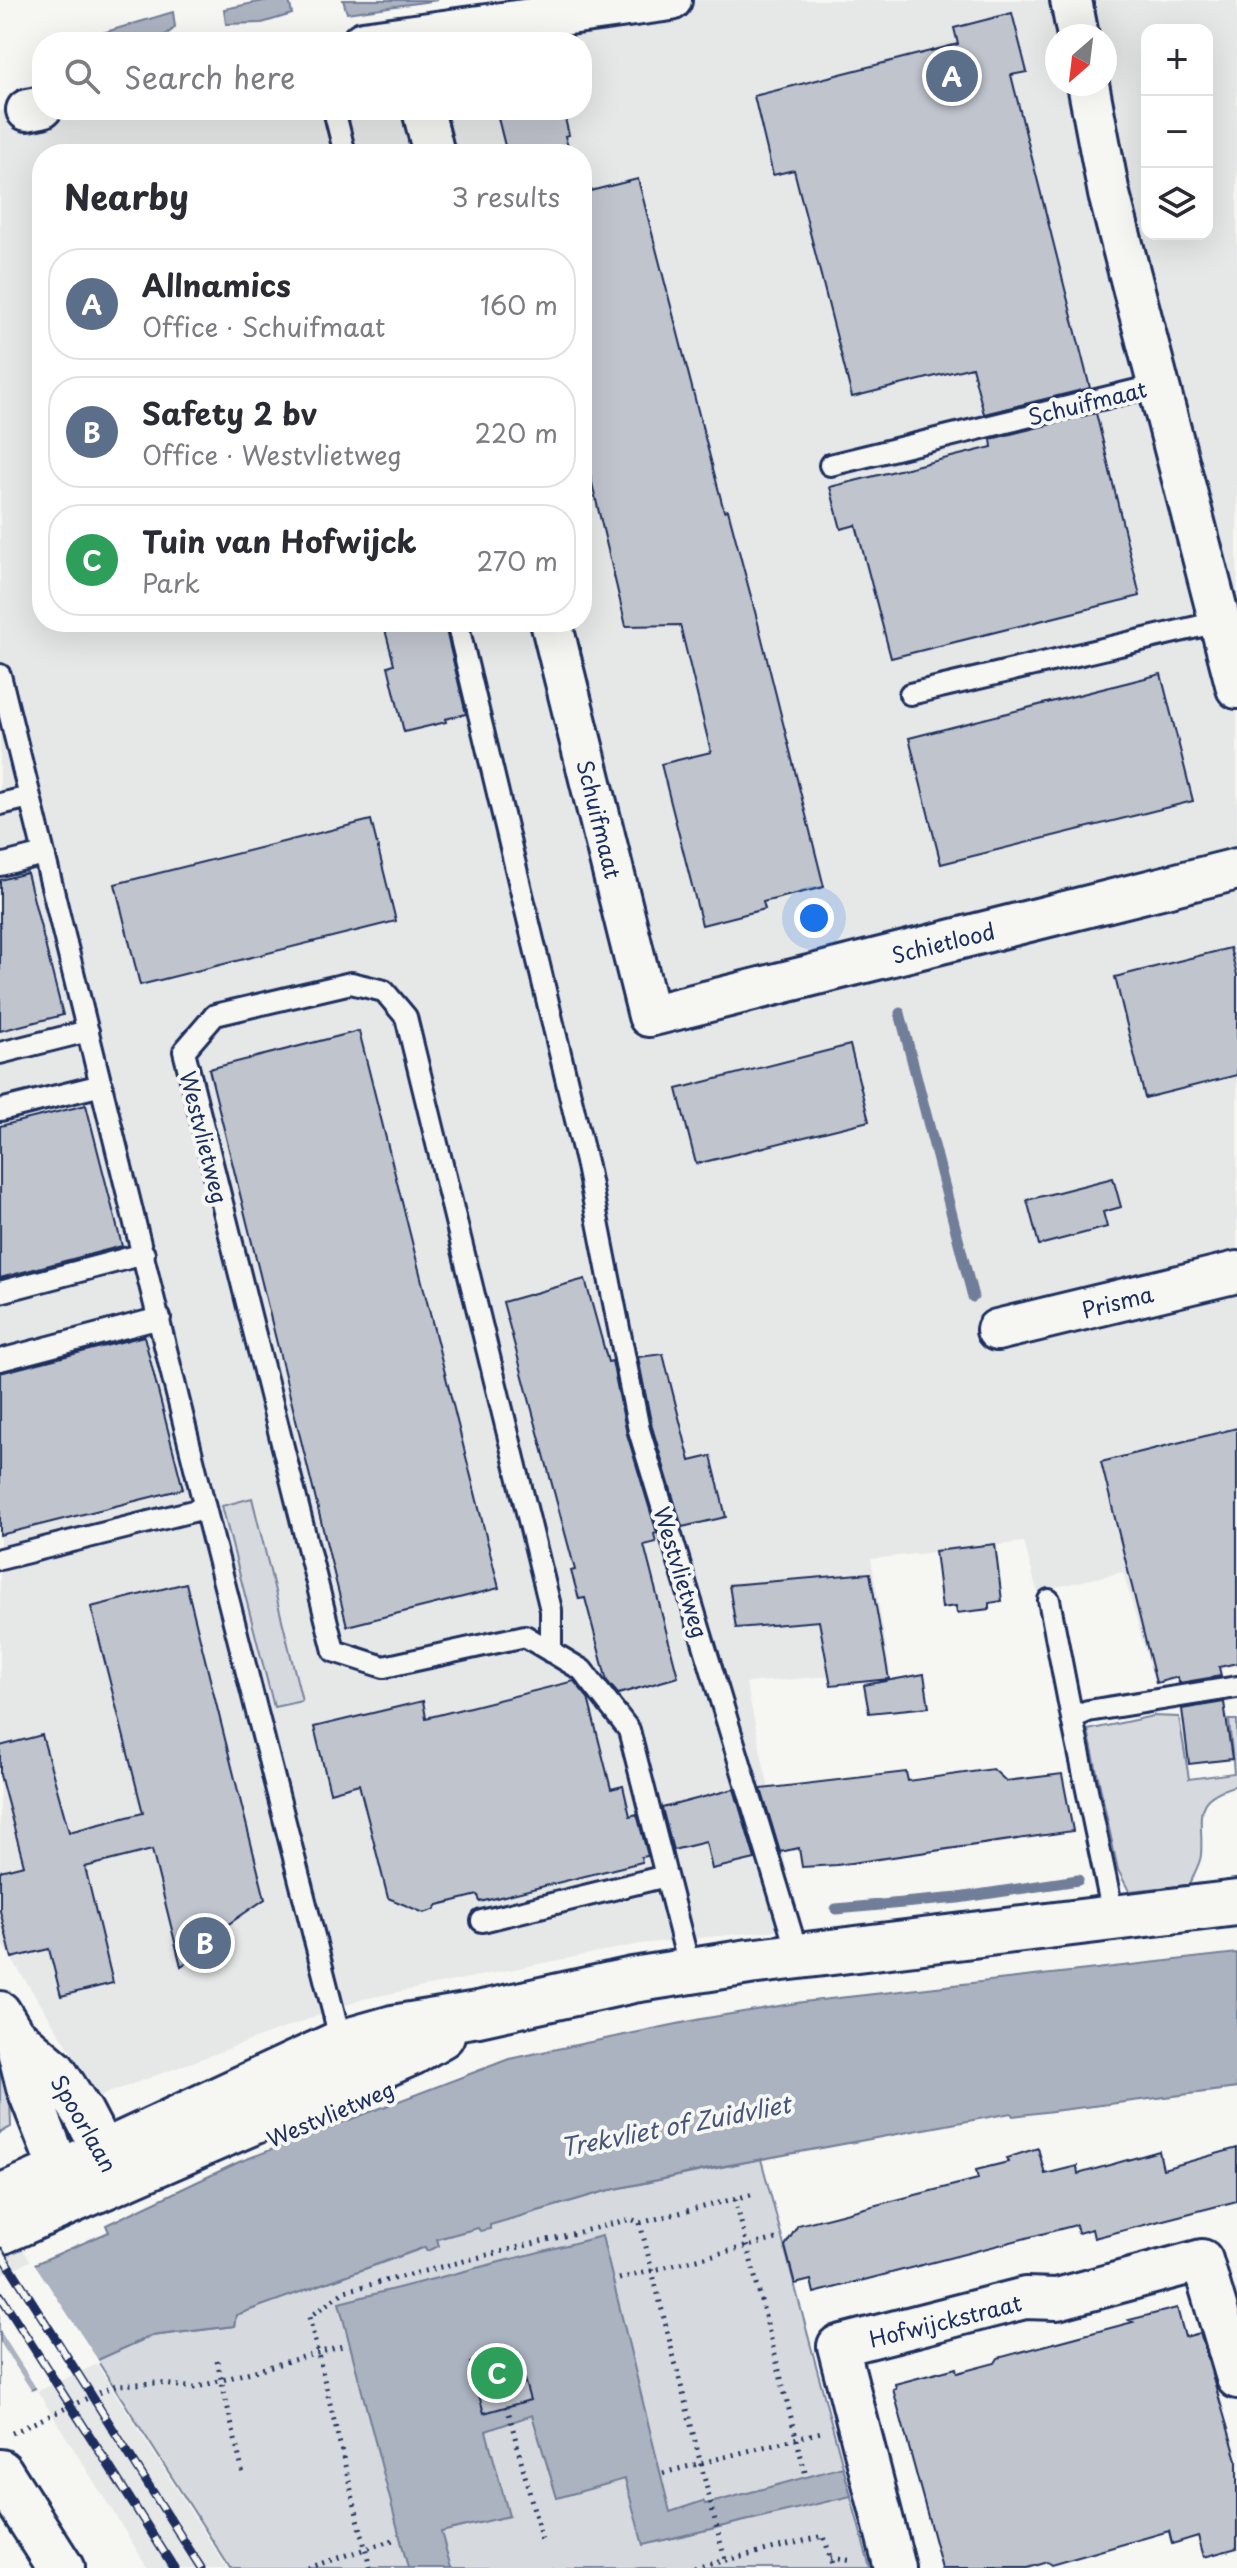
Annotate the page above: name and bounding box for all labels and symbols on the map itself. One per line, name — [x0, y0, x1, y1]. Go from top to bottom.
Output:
north arrow — [1045, 24, 1117, 96]
pin: A — [926, 46, 978, 106]
street label: Schuifmaat — [1024, 371, 1150, 433]
street label: Schuifmaat — [569, 756, 631, 882]
your location — [794, 898, 834, 938]
street label: Schietlood — [888, 913, 998, 971]
street label: Westvlietweg — [173, 1067, 237, 1207]
street label: Prisma — [1078, 1276, 1157, 1326]
street label: Westvlietweg — [646, 1502, 718, 1642]
pin: B — [179, 1913, 231, 1973]
street label: Spoorlaan — [44, 2068, 126, 2178]
street label: Westvlietweg — [261, 2071, 399, 2155]
water label: Trekvliet of Zuidvliet — [557, 2084, 796, 2165]
street label: Hofwijckstraat — [865, 2285, 1025, 2355]
pin: C — [471, 2343, 523, 2403]

